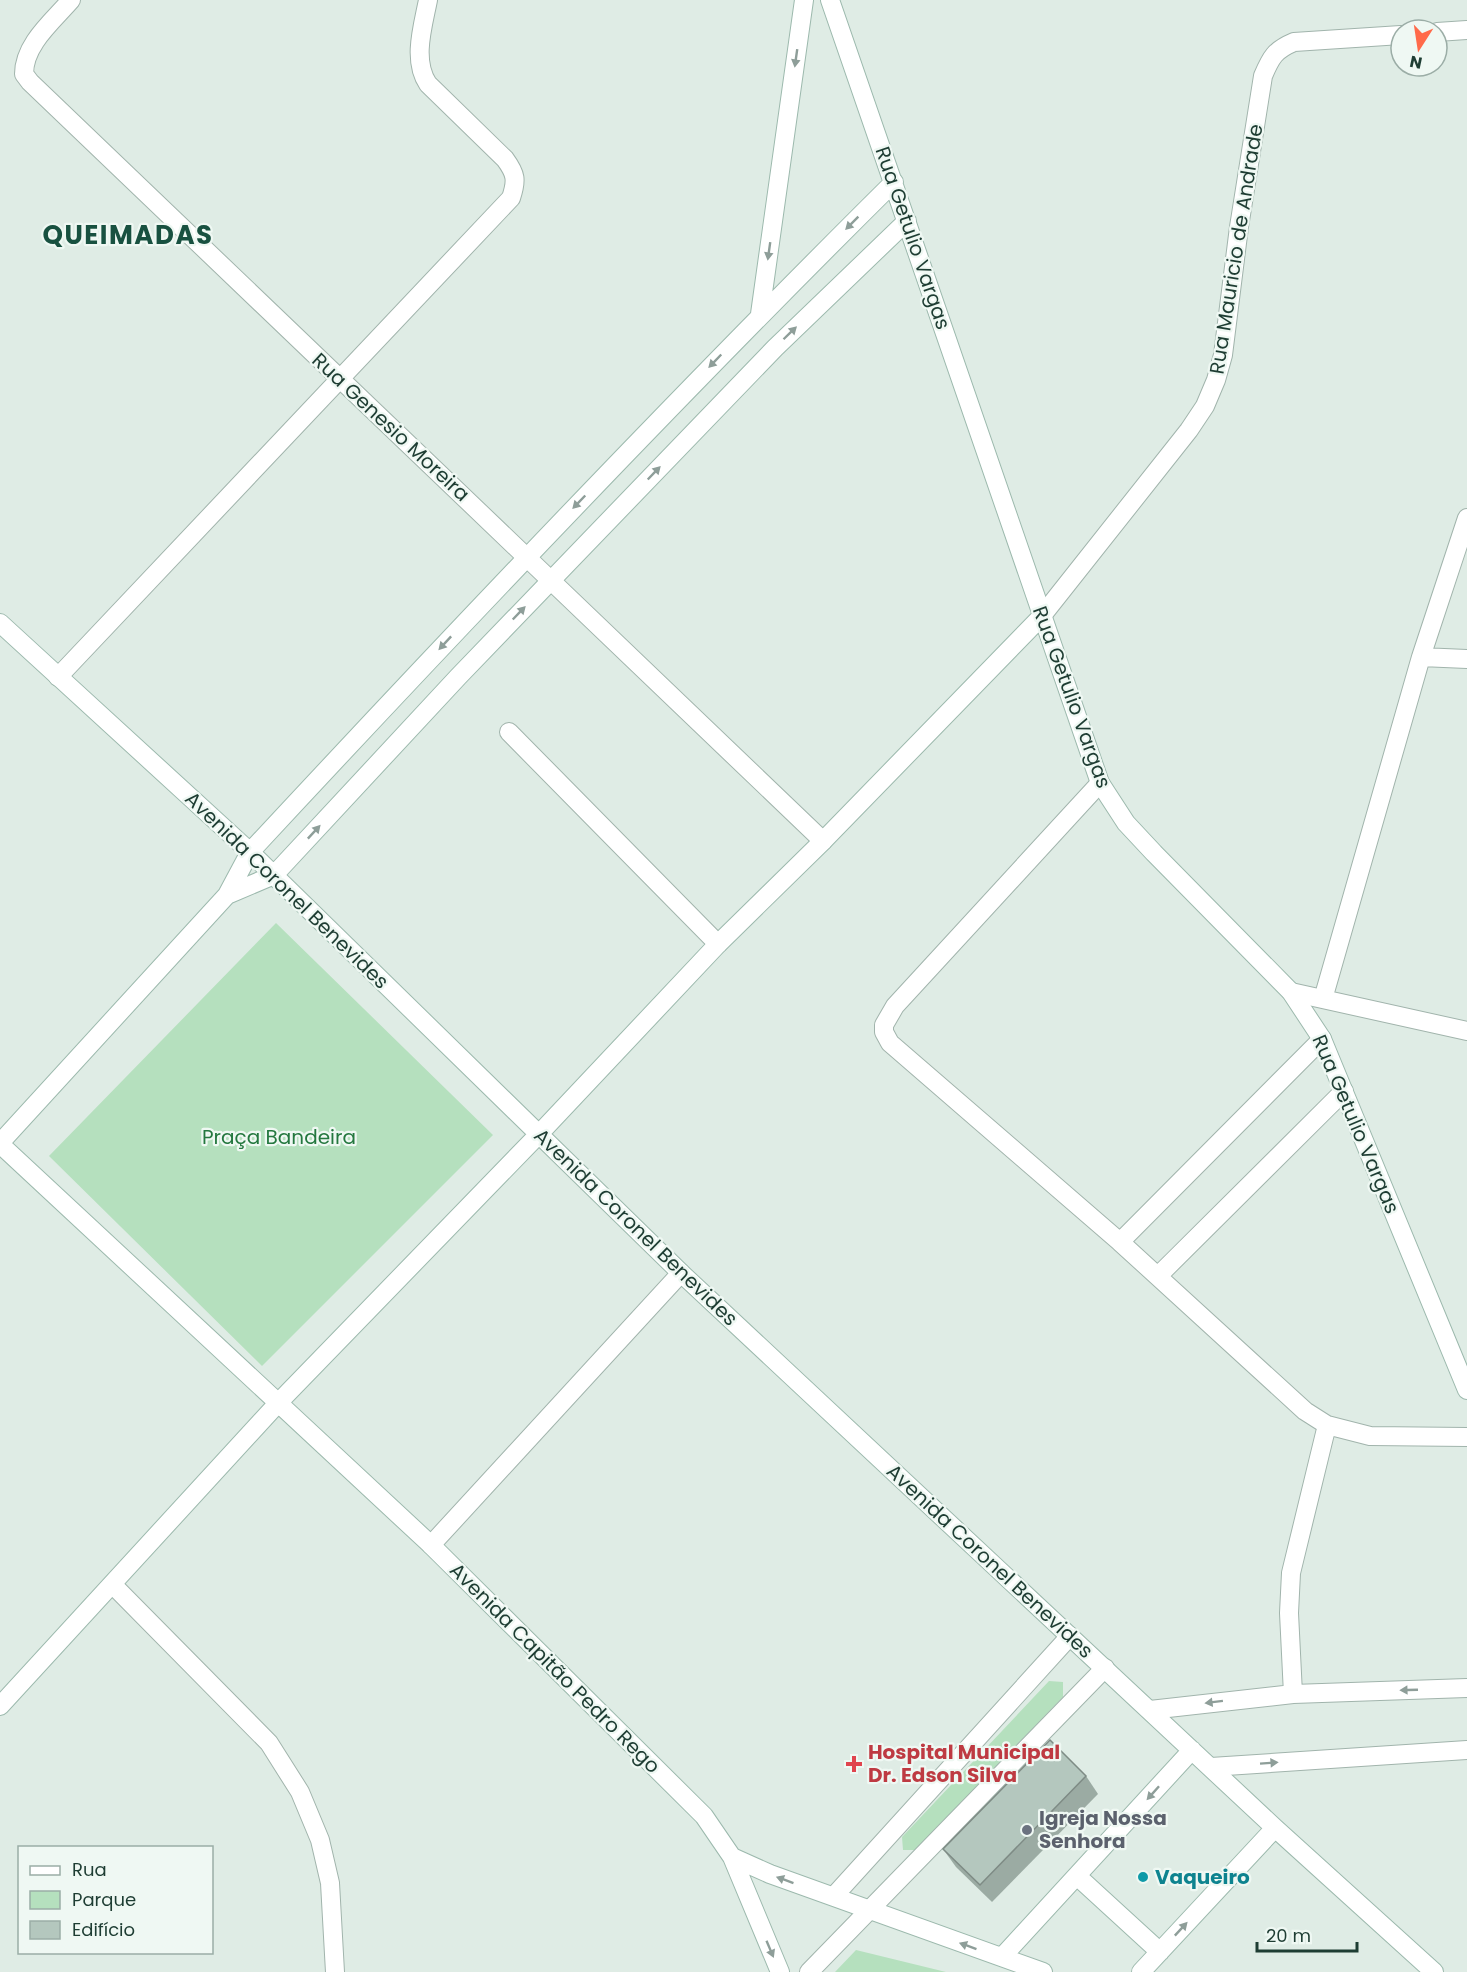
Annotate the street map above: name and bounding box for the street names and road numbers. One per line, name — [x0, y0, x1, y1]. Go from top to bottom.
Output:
street label: Rua Mauricio de Andrade — [1202, 122, 1270, 376]
street label: Rua Getulio Vargas — [869, 143, 957, 333]
street label: Rua Genesio Moreira — [306, 346, 476, 508]
street label: Rua Getulio Vargas — [1026, 602, 1118, 792]
street label: Avenida Coronel Benevides — [179, 785, 395, 995]
street label: Rua Getulio Vargas — [1306, 1030, 1406, 1218]
street label: Avenida Coronel Benevides — [528, 1122, 744, 1332]
street label: Avenida Coronel Benevides — [880, 1457, 1100, 1665]
street label: Avenida Capitão Pedro Rego — [443, 1556, 667, 1780]

